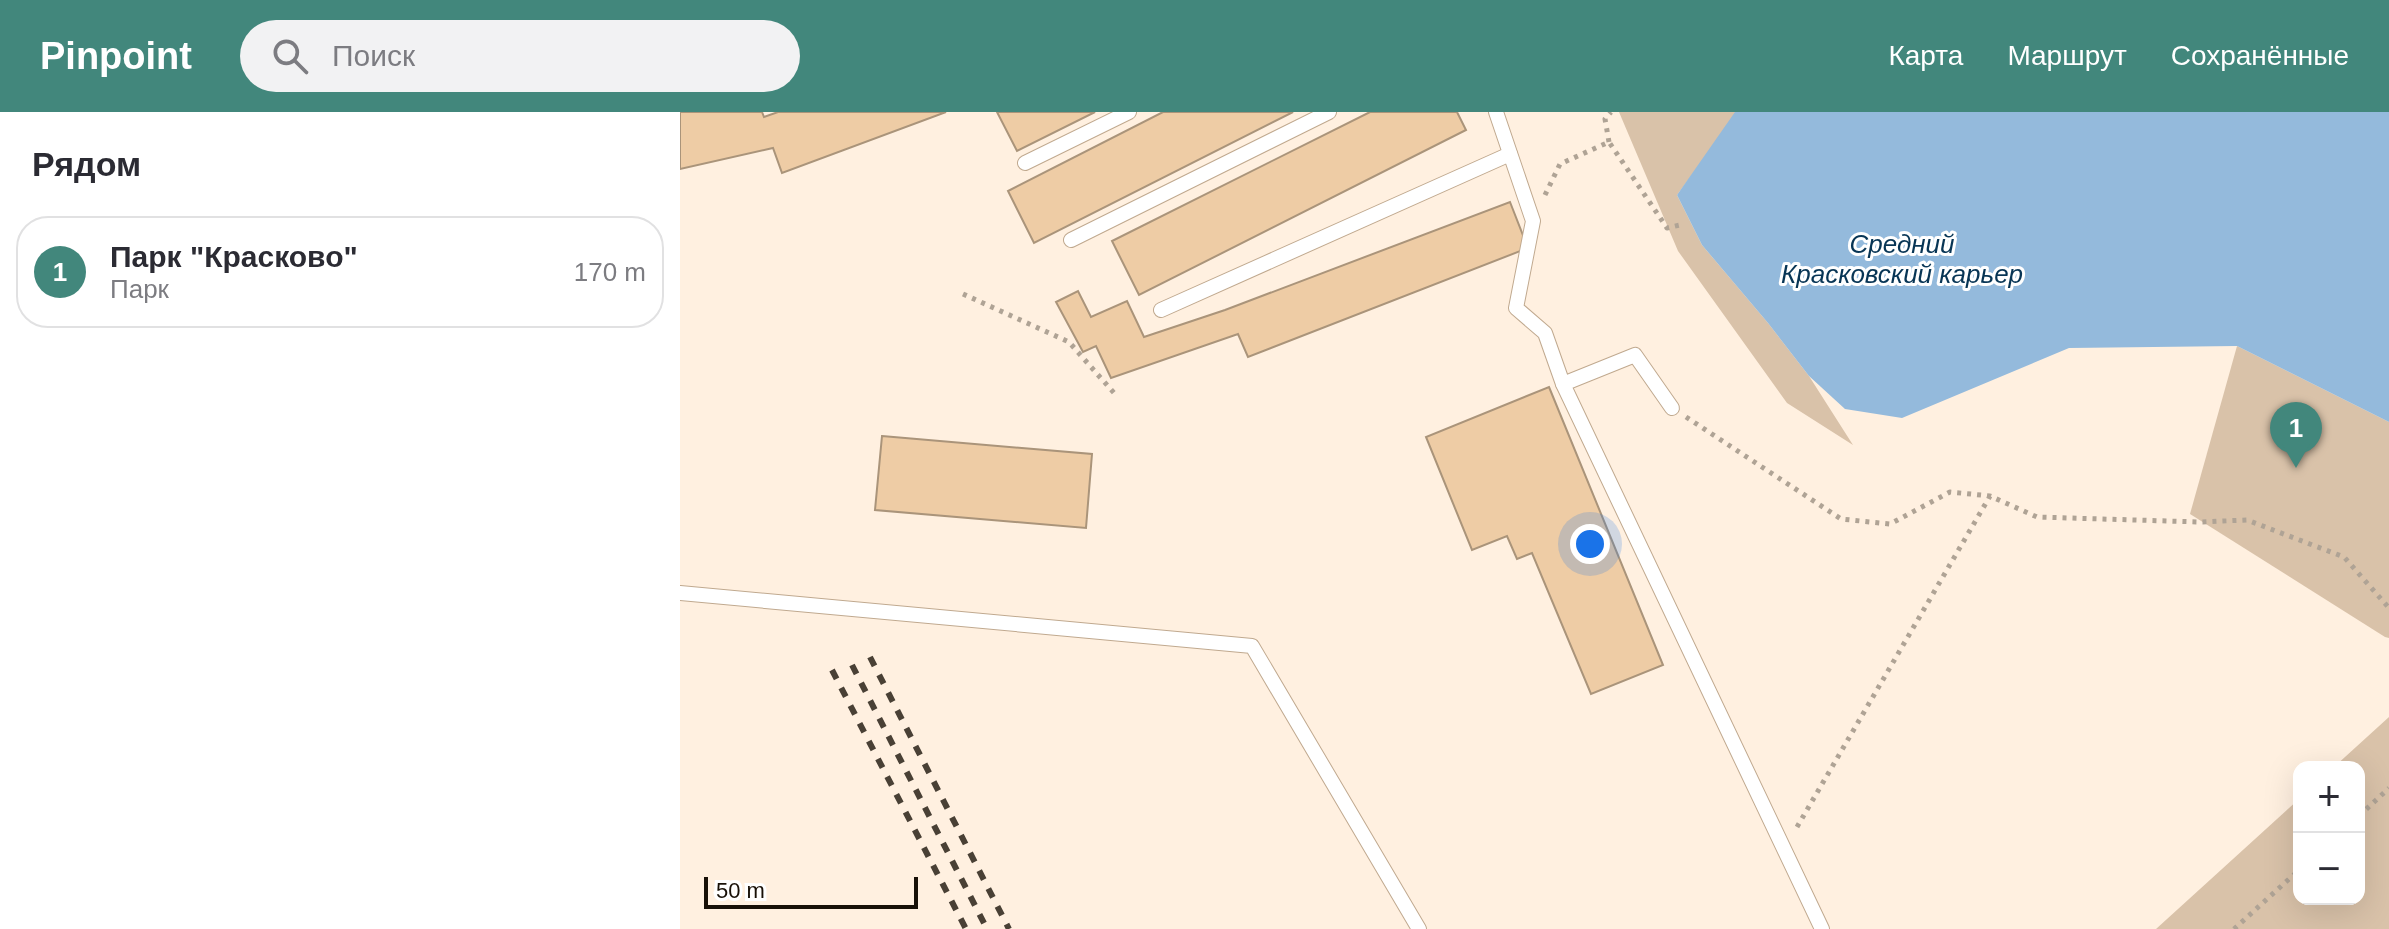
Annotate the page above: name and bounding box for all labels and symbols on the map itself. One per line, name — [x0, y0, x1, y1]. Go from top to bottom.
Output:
water label: Средний Красковский карьер — [1781, 229, 2023, 289]
pin: 1 — [2270, 402, 2322, 468]
your location — [1570, 524, 1610, 564]
scale bar — [704, 873, 918, 909]

